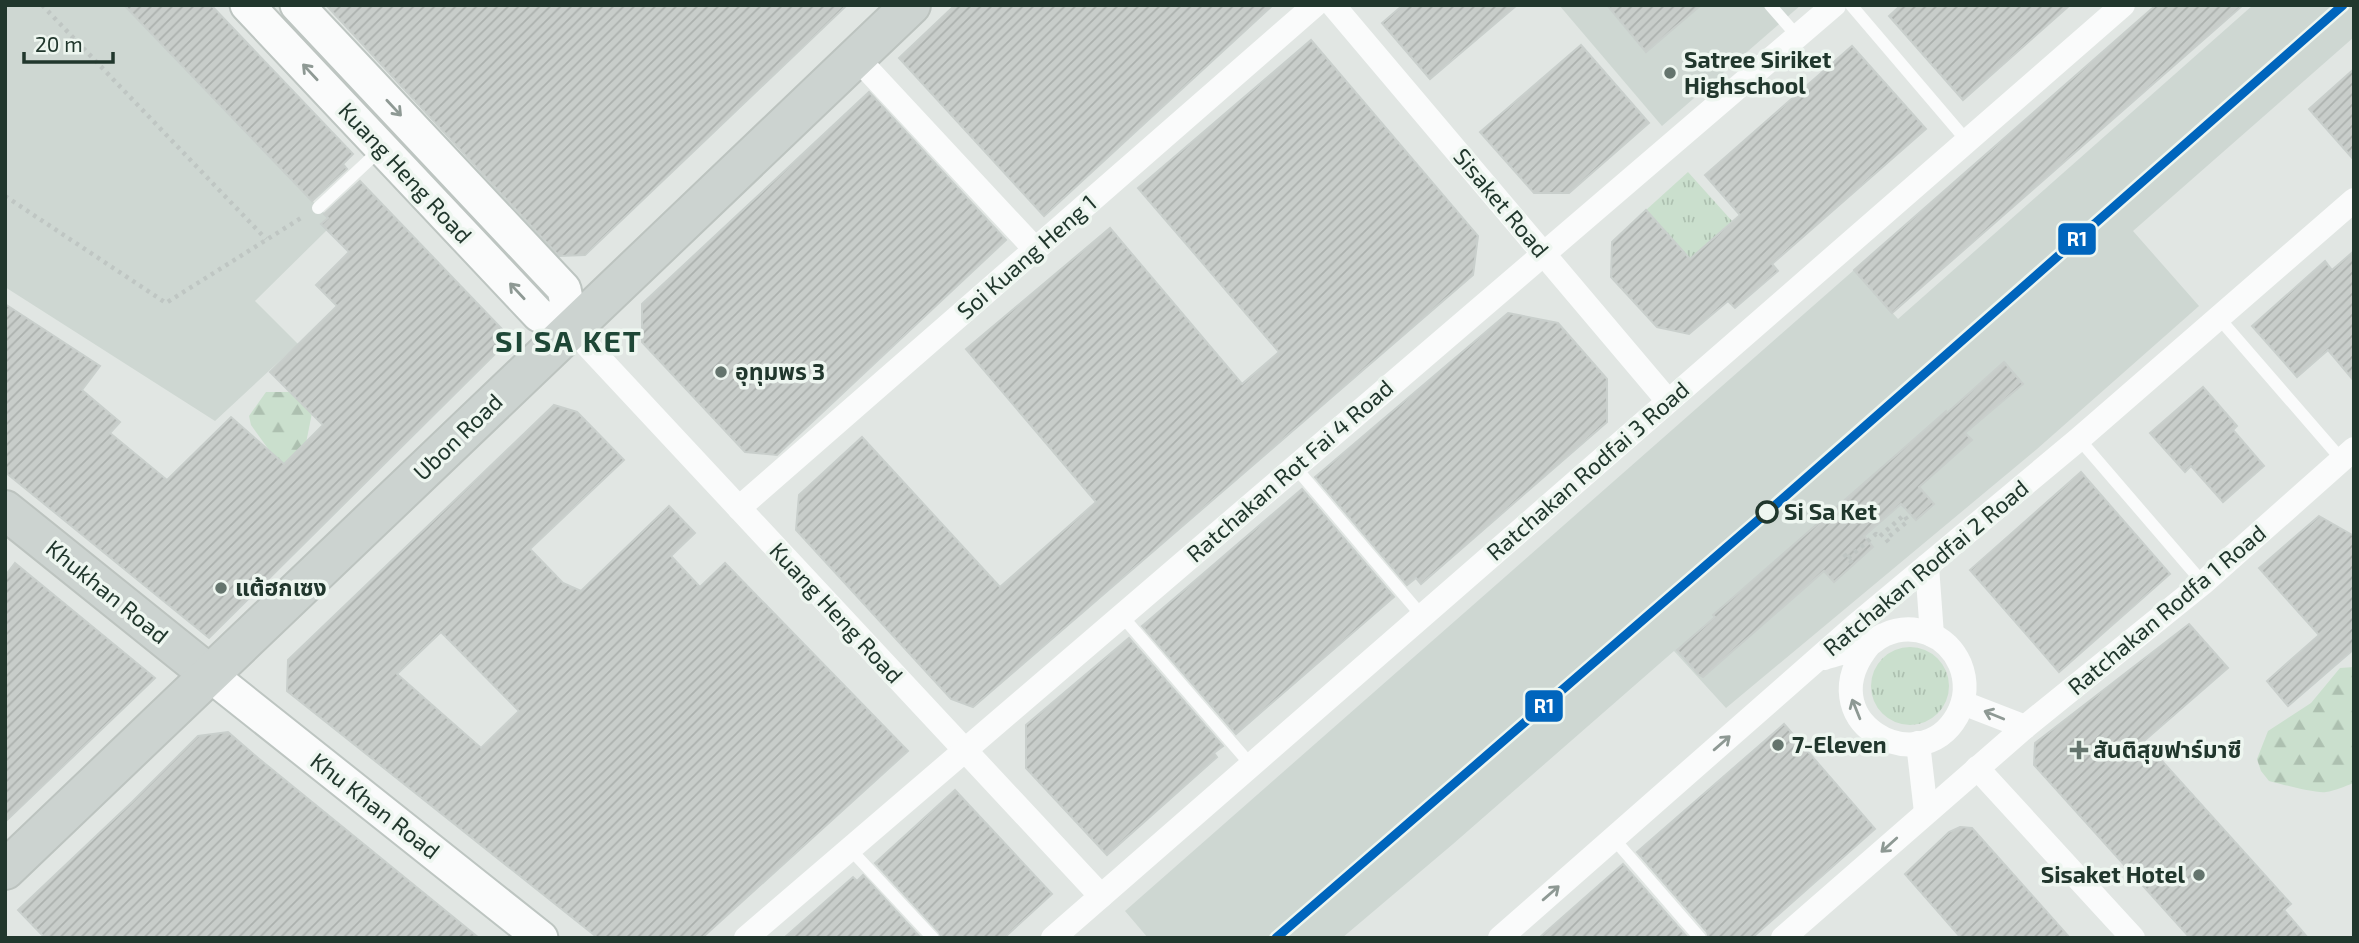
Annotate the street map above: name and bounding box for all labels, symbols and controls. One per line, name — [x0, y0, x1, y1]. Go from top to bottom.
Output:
scale bar — [24, 21, 114, 65]
text: 20 m — [35, 31, 83, 56]
place label: Satree Siriket Highschool — [1684, 45, 1831, 99]
one-way arrow — [302, 64, 319, 81]
marker: Satree Siriket Highschool — [1662, 65, 1678, 81]
street label: Kuang Heng Road — [333, 96, 478, 249]
one-way arrow — [385, 100, 402, 117]
street label: Sisaket Road — [1448, 142, 1555, 262]
street label: Soi Kuang Heng 1 — [951, 188, 1102, 324]
line badge: R1 — [2057, 222, 2097, 256]
text: R1 — [2067, 227, 2087, 250]
one-way arrow — [508, 283, 525, 300]
district label: SI SA KET — [495, 322, 643, 358]
place label: อุทุมพร 3 — [735, 357, 825, 386]
marker: อุทุมพร 3 — [713, 364, 729, 380]
street label: Ratchakan Rot Fai 4 Road — [1180, 373, 1398, 568]
street label: Ratchakan Rodfai 3 Road — [1480, 375, 1694, 566]
street label: Ubon Road — [407, 387, 508, 486]
street label: Ratchakan Rodfai 2 Road — [1817, 473, 2034, 661]
place label: Si Sa Ket — [1784, 497, 1877, 525]
marker: Si Sa Ket — [1756, 501, 1778, 523]
street label: Ratchakan Rodfa 1 Road — [2062, 518, 2271, 700]
street label: Khukhan Road — [41, 533, 174, 649]
street label: Kuang Heng Road — [764, 536, 909, 689]
place label: แต้ฮกเซง — [235, 573, 327, 601]
marker: แต้ฮกเซง — [213, 580, 229, 596]
line badge: R1 — [1524, 689, 1564, 723]
text: R1 — [1534, 694, 1554, 717]
one-way arrow — [1849, 699, 1862, 720]
one-way arrow — [1984, 707, 2006, 720]
place label: 7-Eleven — [1792, 730, 1887, 758]
one-way arrow — [1713, 735, 1731, 751]
place label: สันติสุขฟาร์มาซี — [2093, 735, 2241, 764]
marker: 7-Eleven — [1770, 737, 1786, 753]
marker: สันติสุขฟาร์มาซี — [2071, 742, 2087, 758]
street label: Khu Khan Road — [305, 746, 446, 864]
one-way arrow — [1881, 836, 1898, 853]
place label: Sisaket Hotel — [2041, 860, 2185, 888]
marker: Sisaket Hotel — [2191, 867, 2207, 883]
one-way arrow — [1542, 885, 1560, 901]

